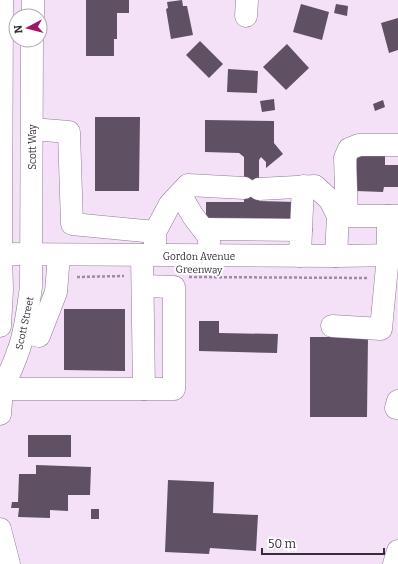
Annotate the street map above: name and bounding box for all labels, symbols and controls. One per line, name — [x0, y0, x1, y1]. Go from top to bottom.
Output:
north arrow — [8, 8, 48, 48]
text: N — [12, 24, 26, 34]
street label: Scott Way — [27, 123, 39, 170]
street label: Gordon Avenue — [163, 251, 235, 263]
street label: Greenway — [175, 264, 223, 276]
street label: Scott Street — [13, 295, 37, 351]
scale bar — [262, 530, 384, 556]
text: 50 m — [268, 537, 297, 551]

